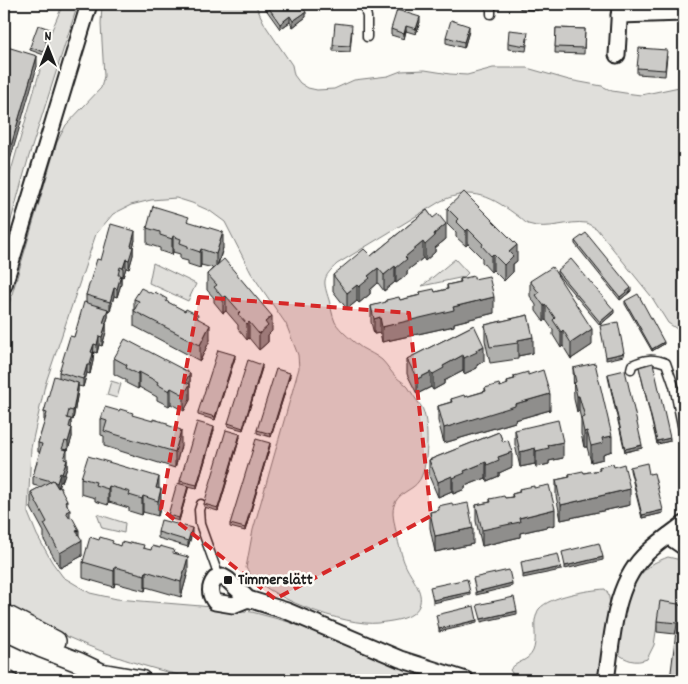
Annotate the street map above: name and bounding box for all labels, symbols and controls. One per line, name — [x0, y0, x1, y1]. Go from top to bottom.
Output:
north arrow — [22, 22, 72, 72]
text: N — [45, 27, 52, 47]
place label: Timmerslätt — [238, 569, 313, 592]
marker: Timmerslätt — [222, 574, 234, 586]

